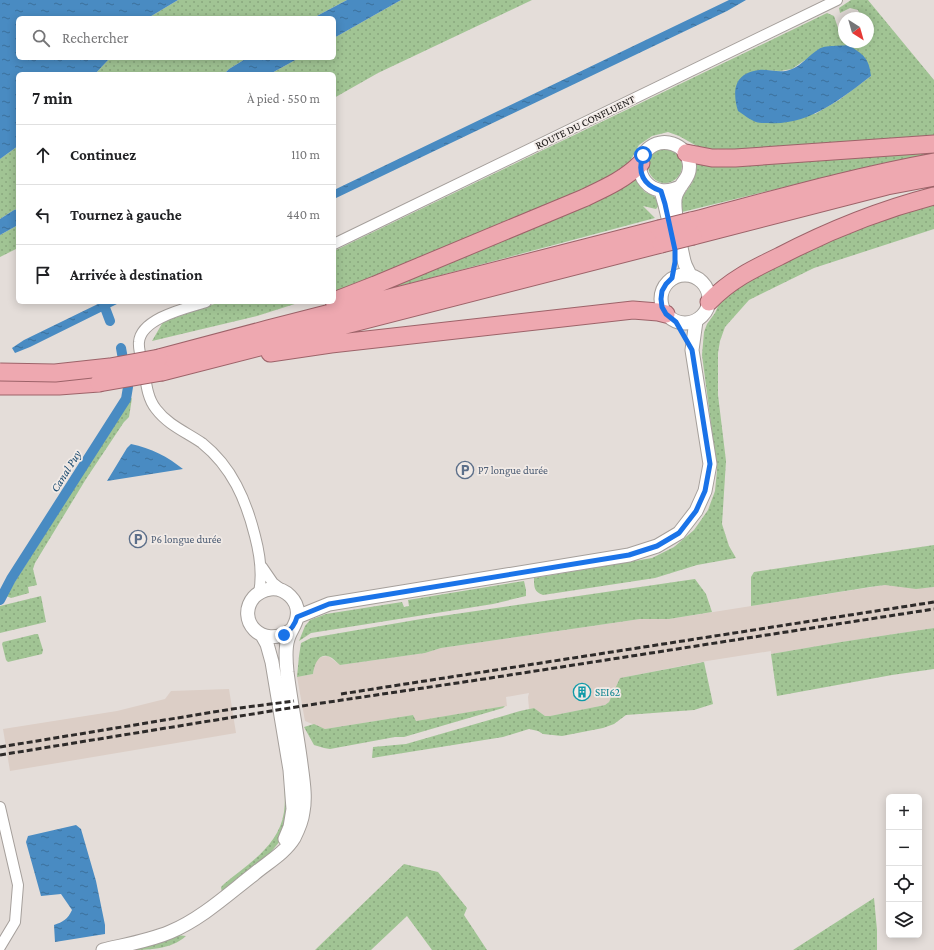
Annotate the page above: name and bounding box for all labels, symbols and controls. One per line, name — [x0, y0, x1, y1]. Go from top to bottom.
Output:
north arrow — [838, 12, 874, 48]
search box — [16, 16, 336, 60]
icon: search — [30, 27, 52, 49]
text: Rechercher — [62, 30, 129, 46]
text: 7 min — [32, 89, 73, 108]
text: À pied · 550 m — [247, 91, 320, 106]
street label: ROUTE DU CONFLUENT — [533, 93, 637, 151]
icon: ahead — [32, 144, 54, 166]
route start — [634, 146, 652, 164]
text: Continuez — [70, 147, 136, 163]
text: 110 m — [291, 147, 320, 162]
icon: left — [32, 204, 54, 226]
text: Tournez à gauche — [70, 207, 182, 223]
text: 440 m — [286, 207, 320, 222]
icon: arrive — [32, 264, 54, 286]
text: Arrivée à destination — [70, 267, 203, 283]
water label: Canal Puy — [48, 448, 84, 494]
parking icon: P7 longue durée — [455, 460, 475, 480]
place label: P7 longue durée — [478, 464, 548, 477]
parking icon: P6 longue durée — [128, 529, 148, 549]
place label: P6 longue durée — [151, 533, 222, 546]
route end — [275, 626, 293, 644]
building icon: SEI62 — [572, 682, 592, 702]
place label: SEI62 — [595, 686, 620, 698]
map controls — [886, 794, 922, 938]
button: + — [886, 794, 922, 830]
button: − — [886, 830, 922, 866]
button: locate — [886, 866, 922, 902]
button: layers — [886, 902, 922, 938]

